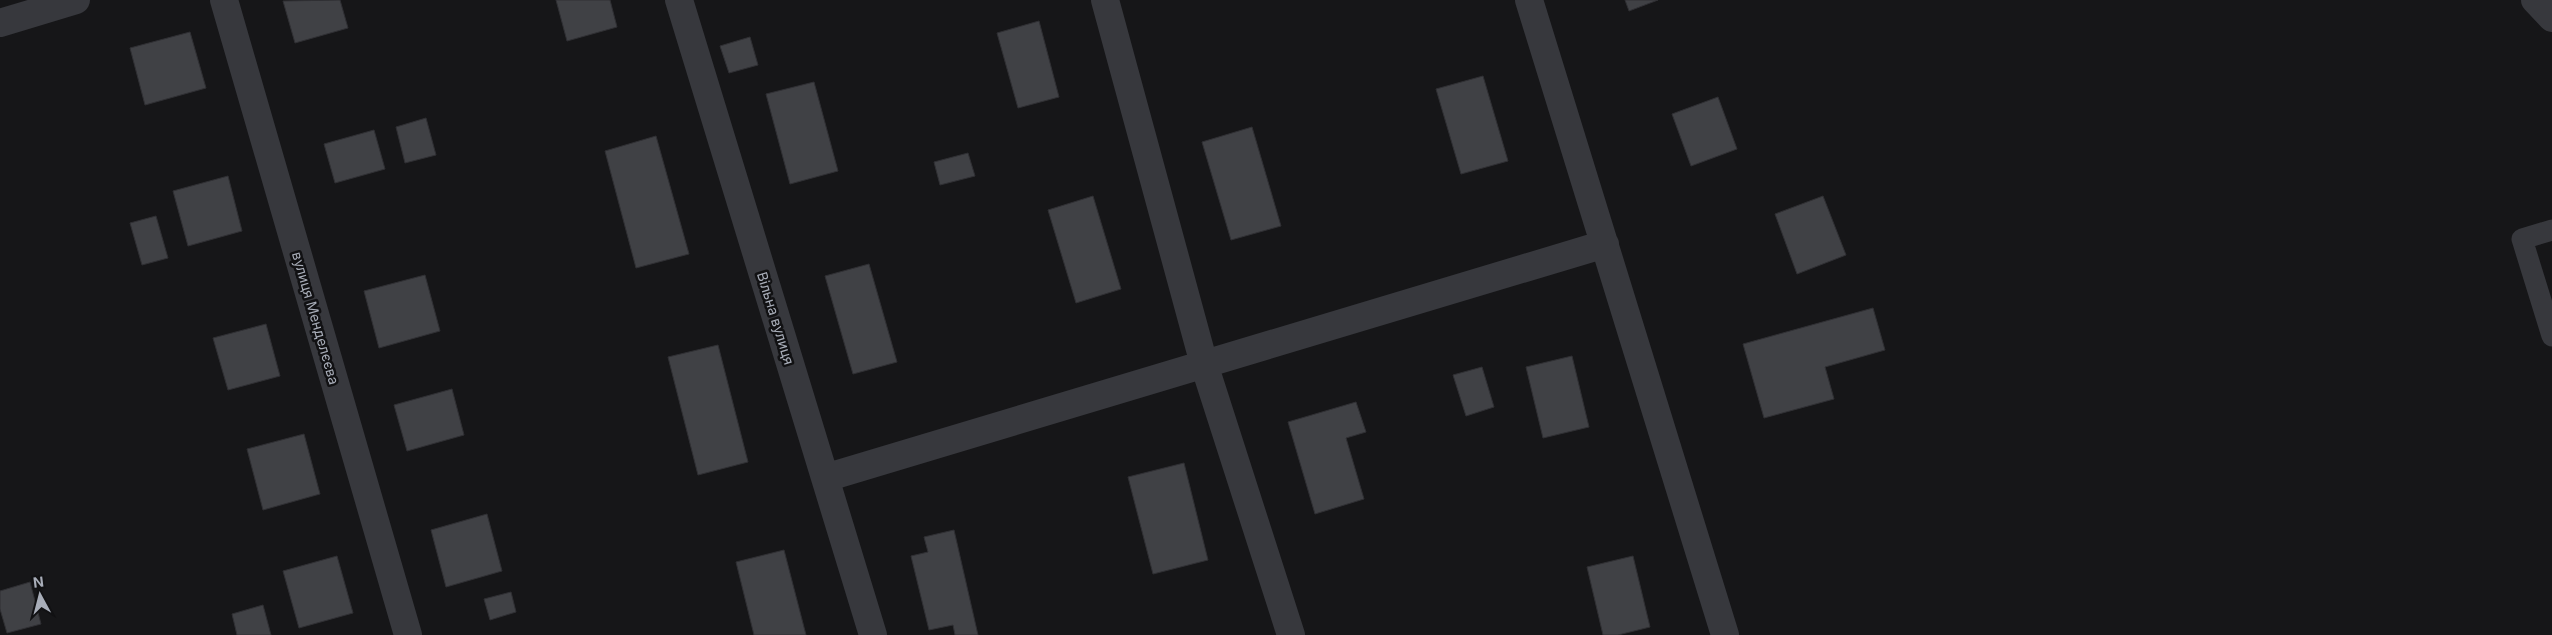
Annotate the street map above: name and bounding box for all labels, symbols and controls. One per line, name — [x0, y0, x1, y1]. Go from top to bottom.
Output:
street label: вулиця Менделєєва — [289, 250, 343, 386]
street label: Вільна вулиця — [754, 270, 798, 366]
north arrow — [15, 570, 65, 620]
text: N — [32, 573, 45, 591]

